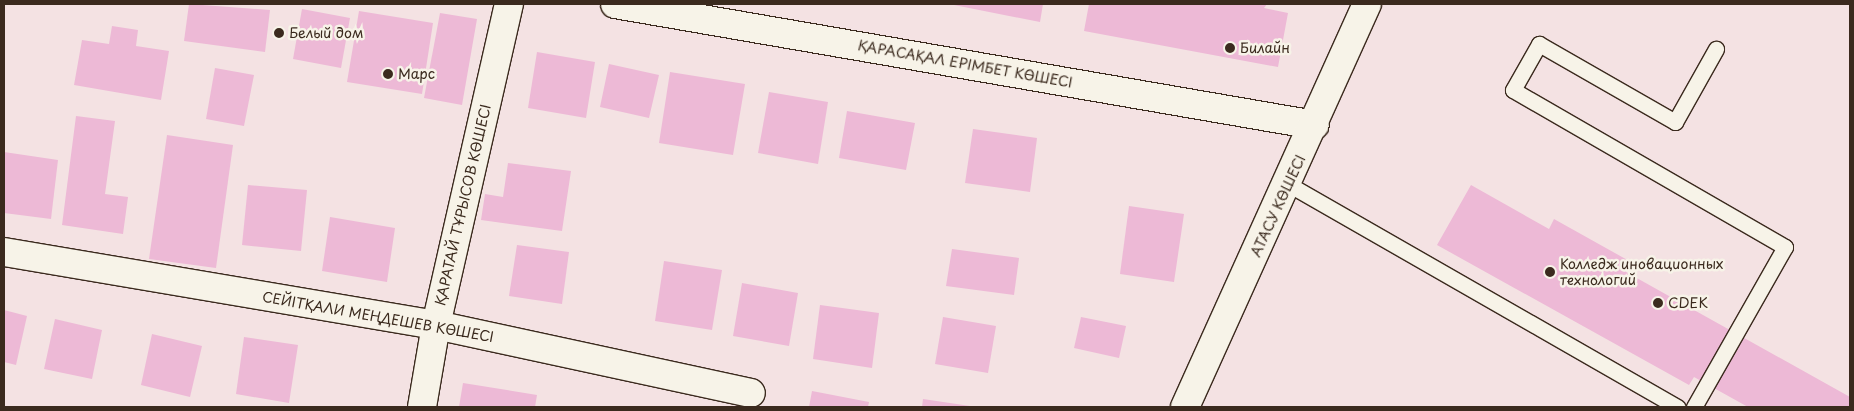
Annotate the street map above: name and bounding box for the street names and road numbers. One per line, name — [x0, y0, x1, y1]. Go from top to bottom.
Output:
street label: ҚАРАСАҚАЛ ЕРІМБЕТ КӨШЕСІ — [856, 37, 1074, 91]
street label: ҚАРАТАЙ ТҰРЫСОВ КӨШЕСІ — [432, 103, 494, 307]
street label: АТАСУ КӨШЕСІ — [1247, 152, 1309, 260]
street label: СЕЙІТҚАЛИ МЕҢДЕШЕВ КӨШЕСІ — [260, 288, 496, 346]

